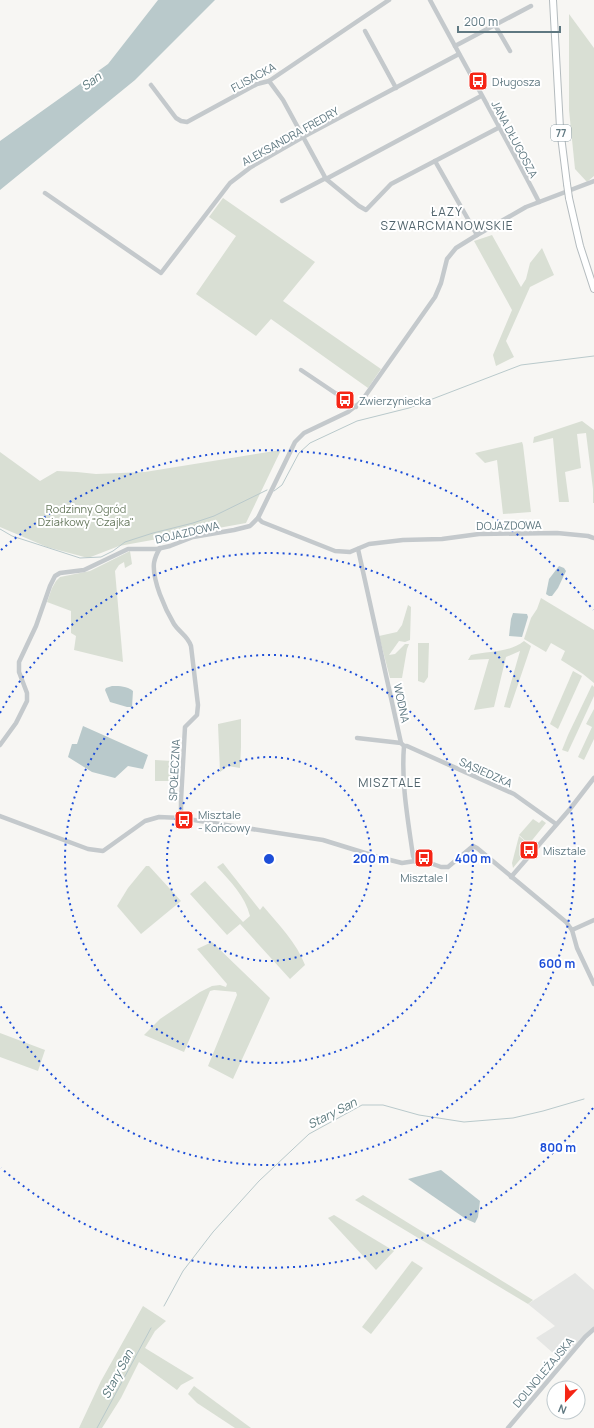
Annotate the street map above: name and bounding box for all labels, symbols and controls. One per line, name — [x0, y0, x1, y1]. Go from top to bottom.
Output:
scale bar — [458, 8, 560, 34]
text: 200 m — [464, 13, 498, 30]
street label: FLISACKA — [228, 59, 278, 95]
water label: San — [77, 67, 105, 94]
bus stop icon: Długosza — [467, 70, 489, 92]
place label: Długosza — [492, 74, 540, 89]
street label: JANA DŁUGOSZA — [488, 98, 542, 180]
street label: ALEKSANDRA FREDRY — [239, 103, 342, 169]
road number: 77 — [551, 125, 571, 141]
district label: ŁAZY SZWARCMANOWSKIE — [380, 203, 514, 234]
bus stop icon: Zwierzyniecka — [334, 389, 356, 411]
place label: Zwierzyniecka — [359, 393, 431, 408]
park label: Rodzinny Ogród Działkowy "Czajka" — [38, 501, 134, 529]
street label: DOJAZDOWA — [153, 517, 221, 547]
street label: DOJAZDOWA — [476, 517, 542, 533]
street label: WODNA — [391, 682, 413, 724]
street label: SPOŁECZNA — [165, 739, 183, 801]
street label: SĄSIEDZKA — [457, 754, 515, 790]
district label: MISZTALE — [358, 774, 422, 791]
place label: Misztale - Końcowy — [198, 807, 251, 835]
bus stop icon: Misztale - Końcowy — [173, 809, 195, 831]
bus stop icon: Misztale — [518, 839, 540, 861]
place label: Misztale — [543, 843, 586, 858]
bus stop icon: Misztale I — [413, 847, 435, 869]
text: 200 m — [353, 850, 389, 867]
text: 400 m — [455, 850, 491, 867]
centre of rings — [262, 852, 276, 866]
place label: Misztale I — [400, 870, 448, 885]
text: 600 m — [539, 955, 575, 972]
water label: Stary San — [305, 1093, 360, 1133]
text: 800 m — [540, 1139, 576, 1156]
street label: DOLNOLEŻAJSKA — [510, 1334, 576, 1410]
water label: Stary San — [97, 1346, 137, 1401]
north arrow — [546, 1380, 586, 1420]

